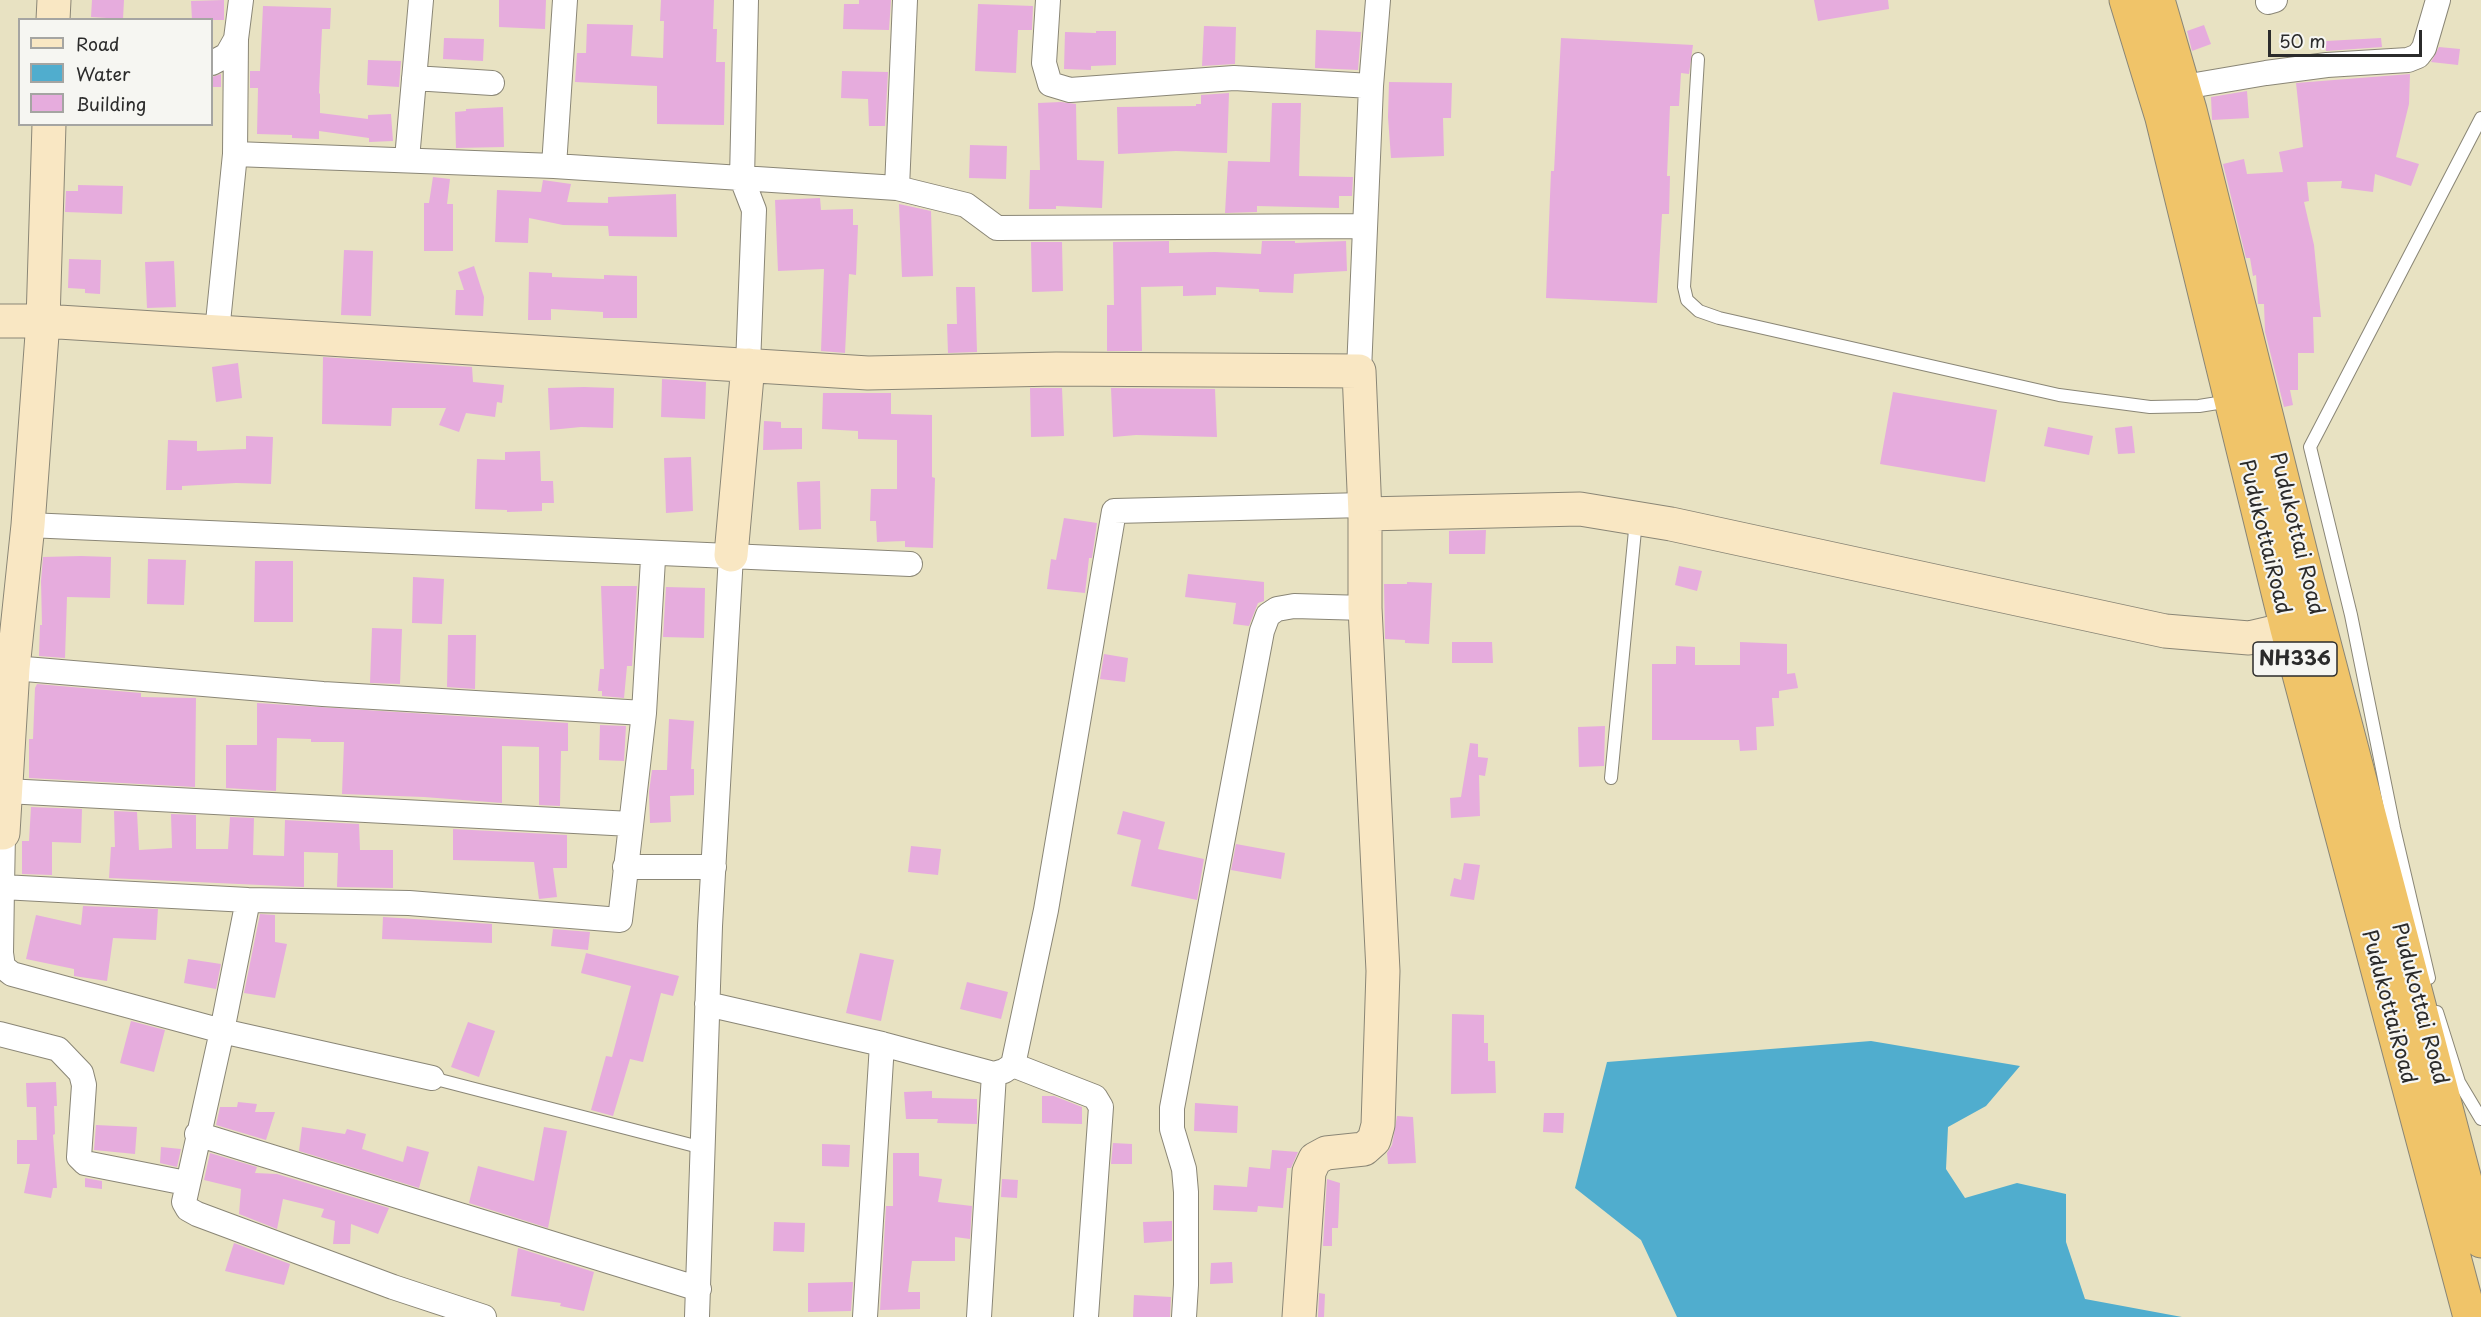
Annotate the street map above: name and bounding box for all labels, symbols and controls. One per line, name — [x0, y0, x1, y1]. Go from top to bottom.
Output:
legend — [18, 18, 213, 126]
scale bar — [2271, 18, 2426, 56]
text: 50 m — [2279, 27, 2326, 54]
text: Road — [76, 30, 120, 57]
text: Water — [76, 60, 130, 87]
text: Building — [76, 90, 146, 117]
street label: Pudukottai Road — [2264, 450, 2328, 618]
street label: PudukottaiRoad — [2233, 457, 2295, 617]
road number: NH336 — [2253, 642, 2337, 676]
street label: Pudukottai Road — [2385, 920, 2453, 1088]
street label: PudukottaiRoad — [2355, 927, 2421, 1087]

